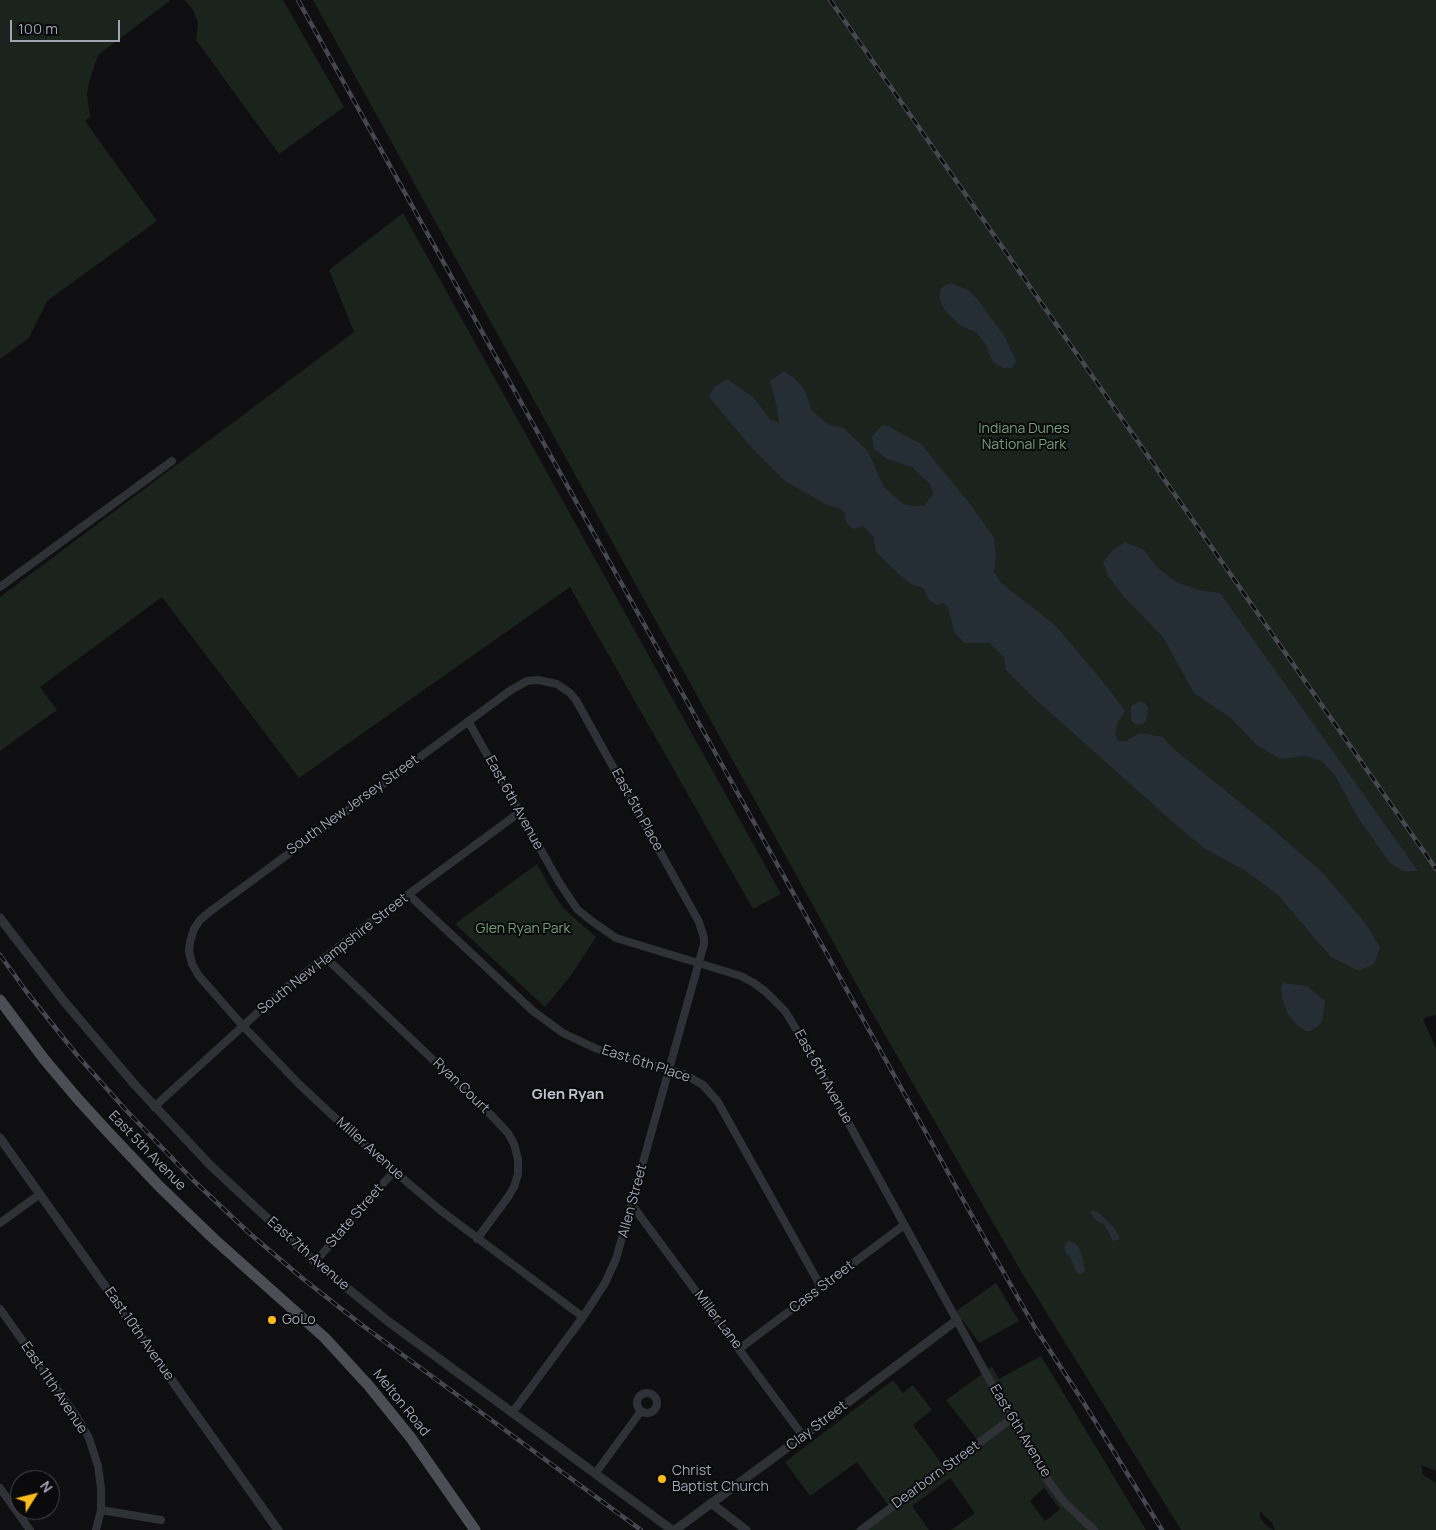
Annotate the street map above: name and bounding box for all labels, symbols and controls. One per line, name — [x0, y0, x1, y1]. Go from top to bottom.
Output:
scale bar — [12, 10, 122, 42]
text: 100 m — [18, 18, 58, 39]
park label: Indiana Dunes National Park — [978, 421, 1070, 454]
street label: South New Jersey Street — [284, 751, 422, 859]
street label: East 6th Avenue — [481, 753, 547, 853]
street label: East 5th Place — [607, 766, 667, 854]
street label: South New Hampshire Street — [254, 890, 412, 1018]
park label: Glen Ryan Park — [476, 921, 570, 937]
street label: East 6th Avenue — [790, 1027, 856, 1127]
street label: East 6th Place — [600, 1042, 692, 1086]
street label: Ryan Court — [429, 1055, 493, 1117]
district label: Glen Ryan — [532, 1086, 604, 1104]
street label: East 5th Avenue — [105, 1108, 189, 1194]
street label: Miller Avenue — [333, 1114, 407, 1184]
street label: Allen Street — [615, 1162, 651, 1240]
street label: State Street — [323, 1181, 387, 1251]
street label: East 7th Avenue — [264, 1214, 352, 1294]
street label: Cass Street — [786, 1257, 858, 1317]
street label: East 10th Avenue — [101, 1284, 177, 1384]
street label: Miller Lane — [691, 1287, 745, 1353]
place label: GoLo — [282, 1312, 316, 1328]
marker: GoLo — [266, 1314, 278, 1326]
street label: East 11th Avenue — [17, 1339, 91, 1437]
street label: Melton Road — [369, 1366, 433, 1440]
street label: East 6th Avenue — [986, 1382, 1054, 1480]
street label: Clay Street — [783, 1398, 851, 1454]
street label: Dearborn Street — [889, 1438, 983, 1512]
place label: Christ Baptist Church — [672, 1463, 769, 1495]
north arrow — [10, 1470, 60, 1520]
marker: Christ Baptist Church — [656, 1473, 668, 1485]
text: N — [36, 1477, 57, 1496]

